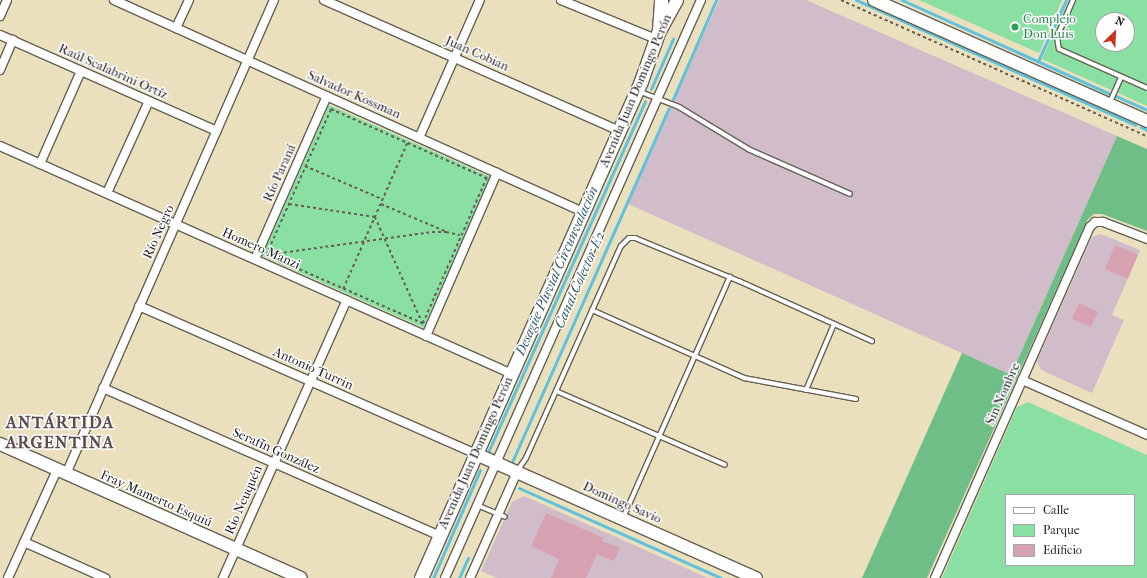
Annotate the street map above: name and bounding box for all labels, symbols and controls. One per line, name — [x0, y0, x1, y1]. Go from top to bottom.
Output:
street label: Avenida Juan Domingo Perón — [597, 12, 675, 170]
place label: Complejo Don Luis — [1023, 12, 1076, 43]
north arrow — [1095, 12, 1135, 52]
text: N — [1113, 14, 1126, 29]
marker: Complejo Don Luis — [1010, 22, 1020, 32]
street label: Juan Cobian — [443, 33, 511, 75]
street label: Raúl Scalabrini Ortíz — [56, 41, 170, 103]
street label: Salvador Kossman — [305, 67, 403, 123]
street label: Río Paraná — [260, 142, 300, 204]
water label: Desagüe Pluvial Circunvalación — [512, 184, 602, 358]
street label: Río Negro — [140, 202, 178, 262]
street label: Homero Manzi — [220, 225, 302, 273]
water label: Canal Colector E2 — [551, 229, 609, 331]
street label: Antonio Turrin — [271, 344, 355, 394]
street label: Sin Nombre — [982, 361, 1024, 427]
street label: Avenida Juan Domingo Perón — [435, 375, 517, 531]
district label: ANTÁRTIDA ARGENTINA — [6, 413, 114, 453]
street label: Serafín González — [230, 425, 322, 477]
street label: Rio Neuquén — [222, 463, 266, 537]
street label: Fray Mamerto Esquiú — [98, 467, 214, 531]
street label: Domingo Savio — [580, 479, 664, 527]
legend — [1005, 494, 1135, 566]
text: Calle — [1043, 503, 1069, 517]
text: Parque — [1043, 523, 1080, 537]
text: Edificio — [1043, 543, 1082, 557]

